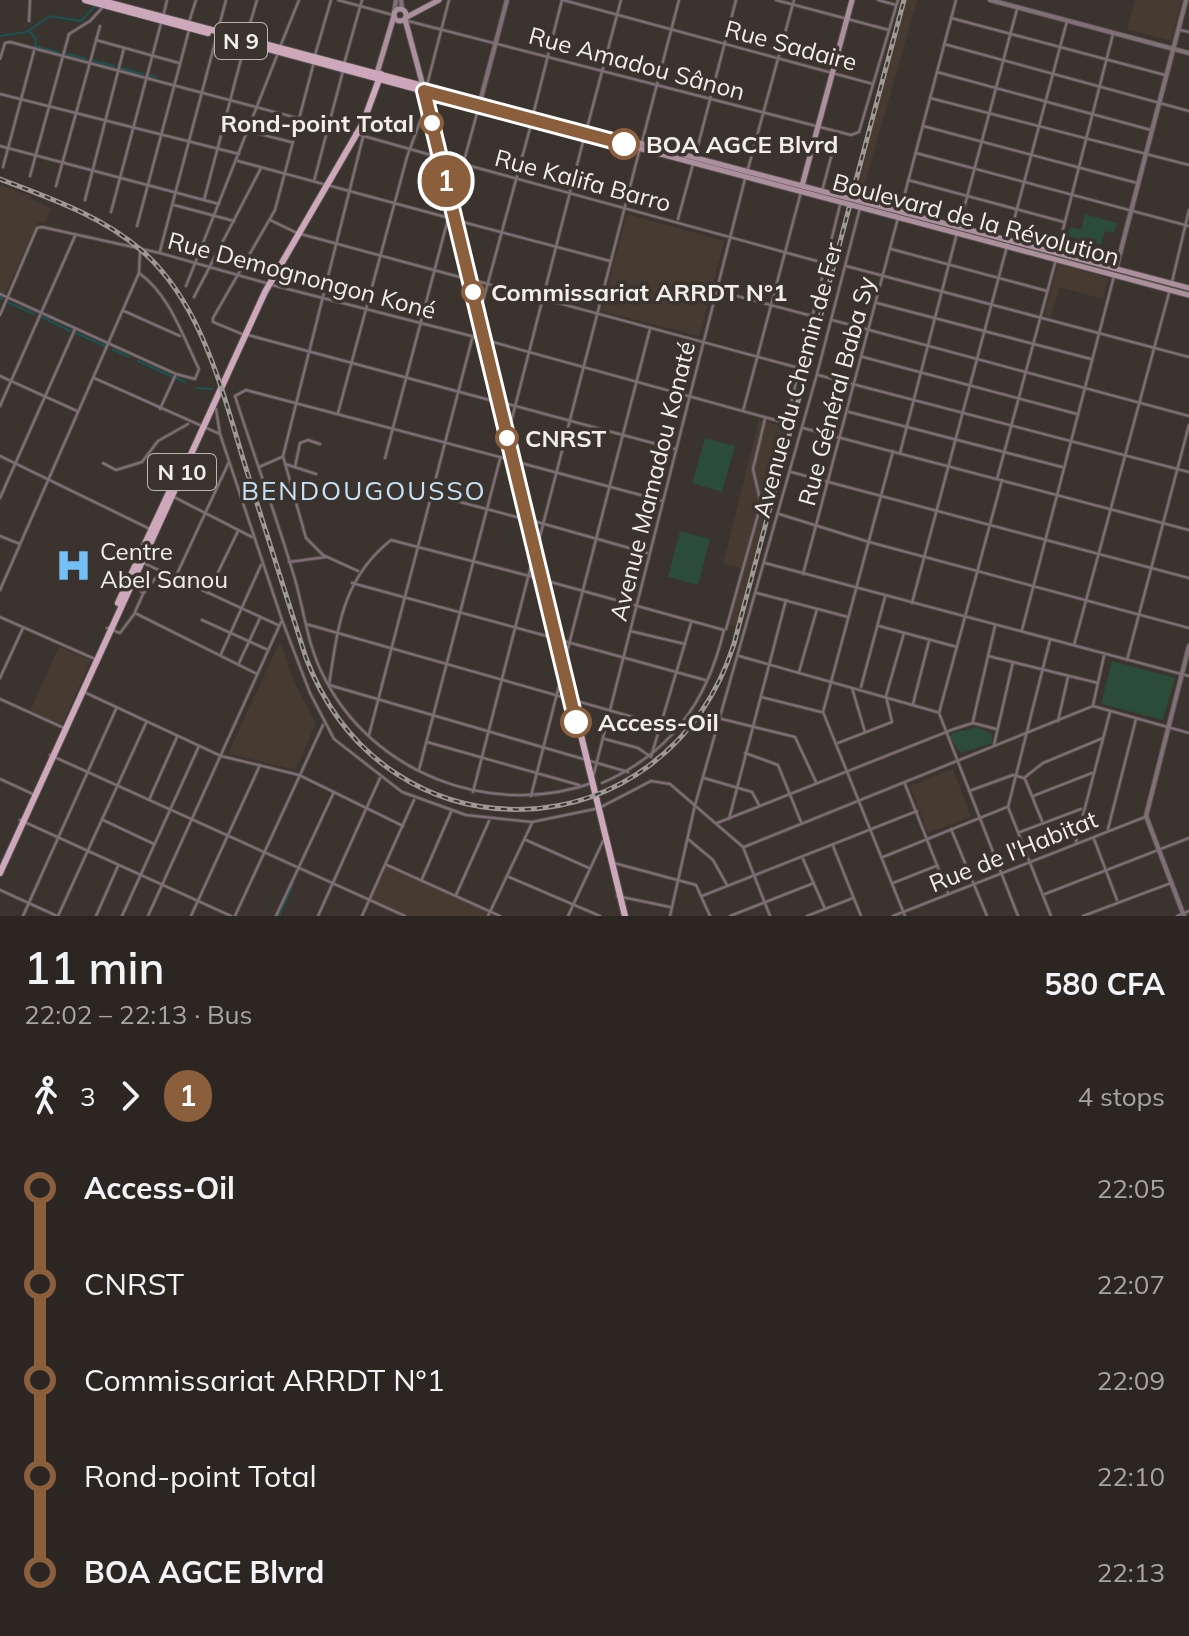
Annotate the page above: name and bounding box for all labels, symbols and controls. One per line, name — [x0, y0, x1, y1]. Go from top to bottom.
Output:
street label: Rue Sadaire — [722, 13, 860, 77]
street label: Rue Amadou Sânon — [526, 20, 748, 106]
road number: N 9 — [215, 23, 267, 59]
place label: Rond-point Total — [221, 108, 414, 138]
marker: Rond-point Total — [421, 112, 443, 134]
marker: BOA AGCE Blvrd — [609, 129, 639, 159]
place label: BOA AGCE Blvrd — [646, 129, 838, 159]
street label: Rue Kalifa Barro — [492, 142, 674, 218]
line badge: 1 — [420, 155, 472, 207]
text: 1 — [438, 163, 454, 198]
street label: Boulevard de la Révolution — [829, 166, 1123, 272]
street label: Rue Demognongon Koné — [165, 225, 439, 325]
street label: Avenue du Chemin de Fer — [746, 239, 848, 521]
street label: Rue Général Baba Sy — [791, 273, 881, 509]
place label: Commissariat ARRDT N°1 — [491, 277, 787, 307]
marker: Commissariat ARRDT N°1 — [462, 281, 484, 303]
street label: Avenue Mamadou Konaté — [603, 338, 701, 624]
place label: CNRST — [525, 423, 606, 453]
marker: CNRST — [496, 427, 518, 449]
road number: N 10 — [148, 454, 216, 490]
district label: BENDOUGOUSSO — [241, 474, 487, 507]
place label: Centre Abel Sanou — [100, 536, 228, 594]
hospital icon: Centre Abel Sanou — [55, 546, 93, 584]
marker: Access-Oil — [561, 707, 591, 737]
place label: Access-Oil — [598, 707, 719, 737]
street label: Rue de l'Habitat — [925, 804, 1101, 898]
text: 11 min — [24, 940, 165, 995]
text: 580 CFA — [1044, 965, 1165, 1003]
text: 22:02 – 22:13 · Bus — [24, 998, 253, 1031]
icon: walk — [24, 1074, 68, 1118]
icon: forward — [108, 1074, 152, 1118]
text: 1 — [180, 1078, 196, 1113]
text: 3 — [80, 1080, 96, 1113]
text: 4 stops — [1078, 1080, 1165, 1113]
text: Access-Oil — [84, 1169, 235, 1207]
text: 22:05 — [1097, 1172, 1165, 1205]
text: CNRST — [84, 1265, 184, 1303]
text: 22:07 — [1097, 1268, 1165, 1301]
text: Commissariat ARRDT N°1 — [84, 1361, 445, 1399]
text: 22:09 — [1097, 1364, 1165, 1397]
text: Rond-point Total — [84, 1457, 317, 1495]
text: 22:10 — [1097, 1460, 1165, 1493]
text: BOA AGCE Blvrd — [84, 1553, 324, 1591]
text: 22:13 — [1097, 1556, 1165, 1589]

